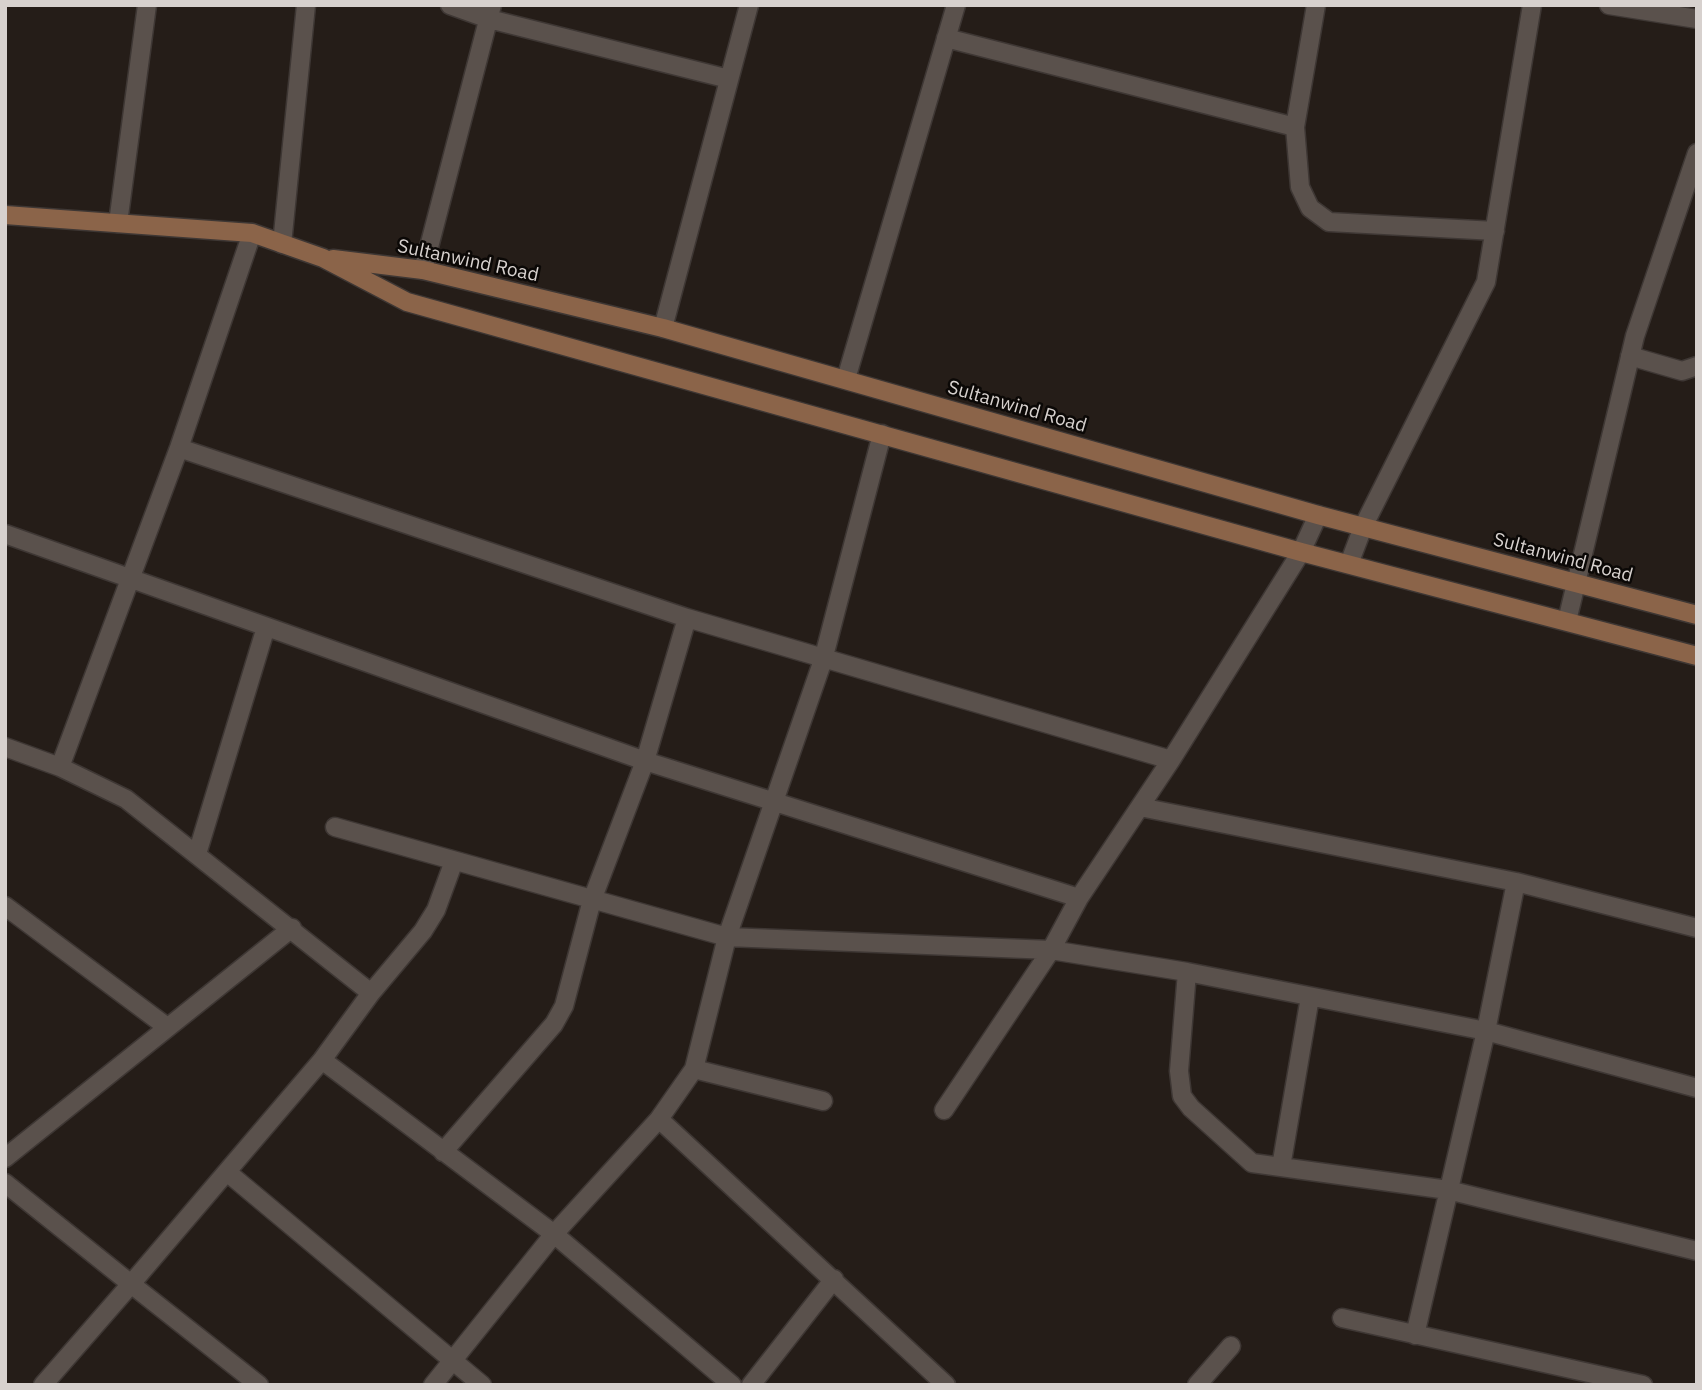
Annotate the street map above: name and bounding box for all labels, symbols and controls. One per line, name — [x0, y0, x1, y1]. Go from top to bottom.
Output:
street label: Sultanwind Road — [395, 235, 541, 287]
street label: Sultanwind Road — [945, 376, 1089, 438]
street label: Sultanwind Road — [1491, 528, 1635, 588]

